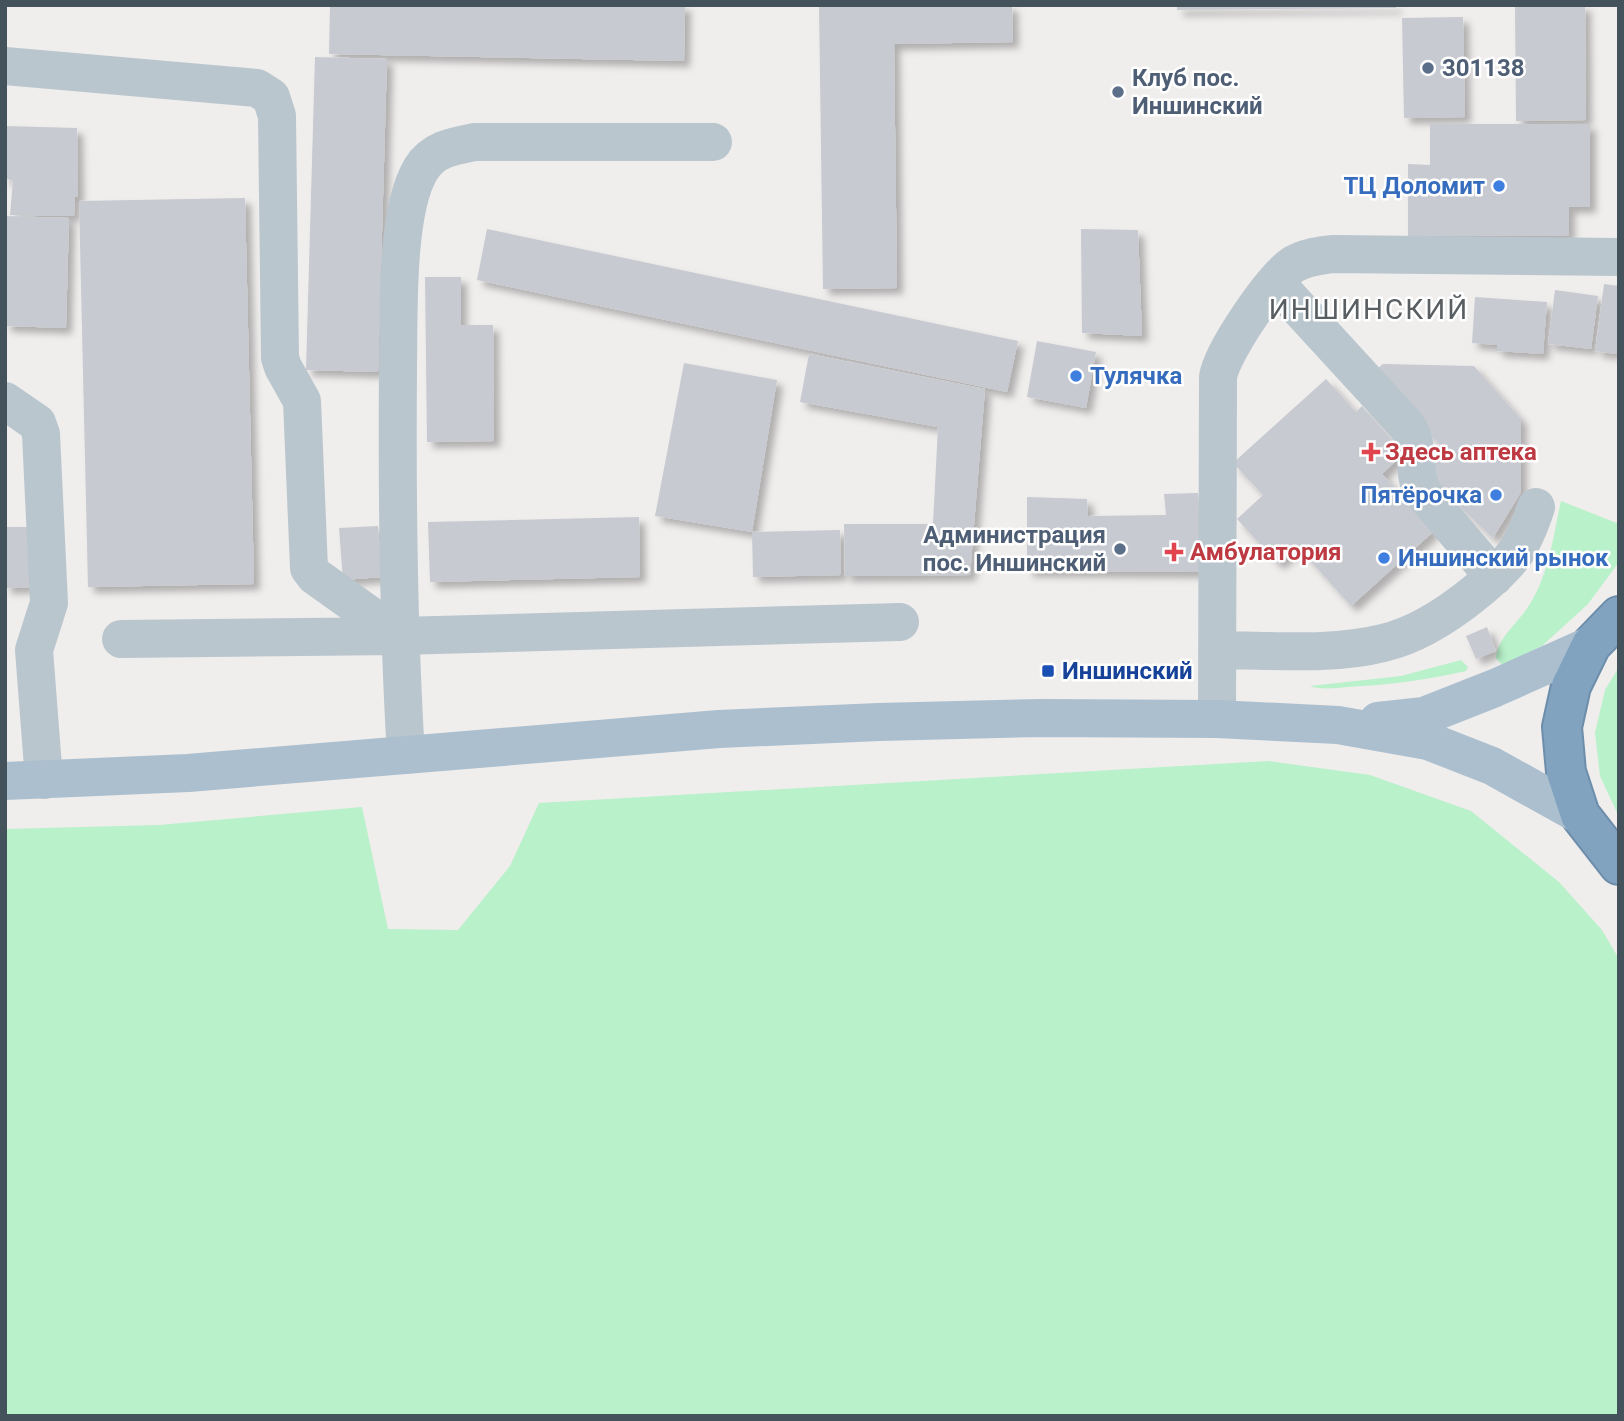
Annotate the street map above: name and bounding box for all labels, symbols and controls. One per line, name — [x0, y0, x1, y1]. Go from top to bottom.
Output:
place label: 301138 — [1442, 54, 1525, 82]
marker: 301138 — [1420, 60, 1436, 76]
place label: Клуб пос. Иншинский — [1132, 64, 1263, 120]
marker: Клуб пос. Иншинский — [1110, 84, 1126, 100]
place label: ТЦ Доломит — [1343, 172, 1485, 200]
marker: ТЦ Доломит — [1491, 178, 1507, 194]
district label: ИНШИНСКИЙ — [1269, 293, 1469, 326]
place label: Тулячка — [1090, 362, 1182, 390]
marker: Тулячка — [1068, 368, 1084, 384]
place label: Здесь аптека — [1385, 438, 1537, 466]
marker: Здесь аптека — [1363, 444, 1379, 460]
place label: Пятёрочка — [1361, 481, 1482, 509]
marker: Пятёрочка — [1488, 487, 1504, 503]
place label: Администрация пос. Иншинский — [923, 521, 1106, 577]
place label: Амбулатория — [1190, 538, 1341, 566]
marker: Администрация пос. Иншинский — [1112, 541, 1128, 557]
marker: Амбулатория — [1164, 542, 1184, 562]
place label: Иншинский рынок — [1398, 544, 1609, 572]
marker: Иншинский рынок — [1376, 550, 1392, 566]
place label: Иншинский — [1062, 657, 1193, 685]
marker: Иншинский — [1040, 663, 1056, 679]

